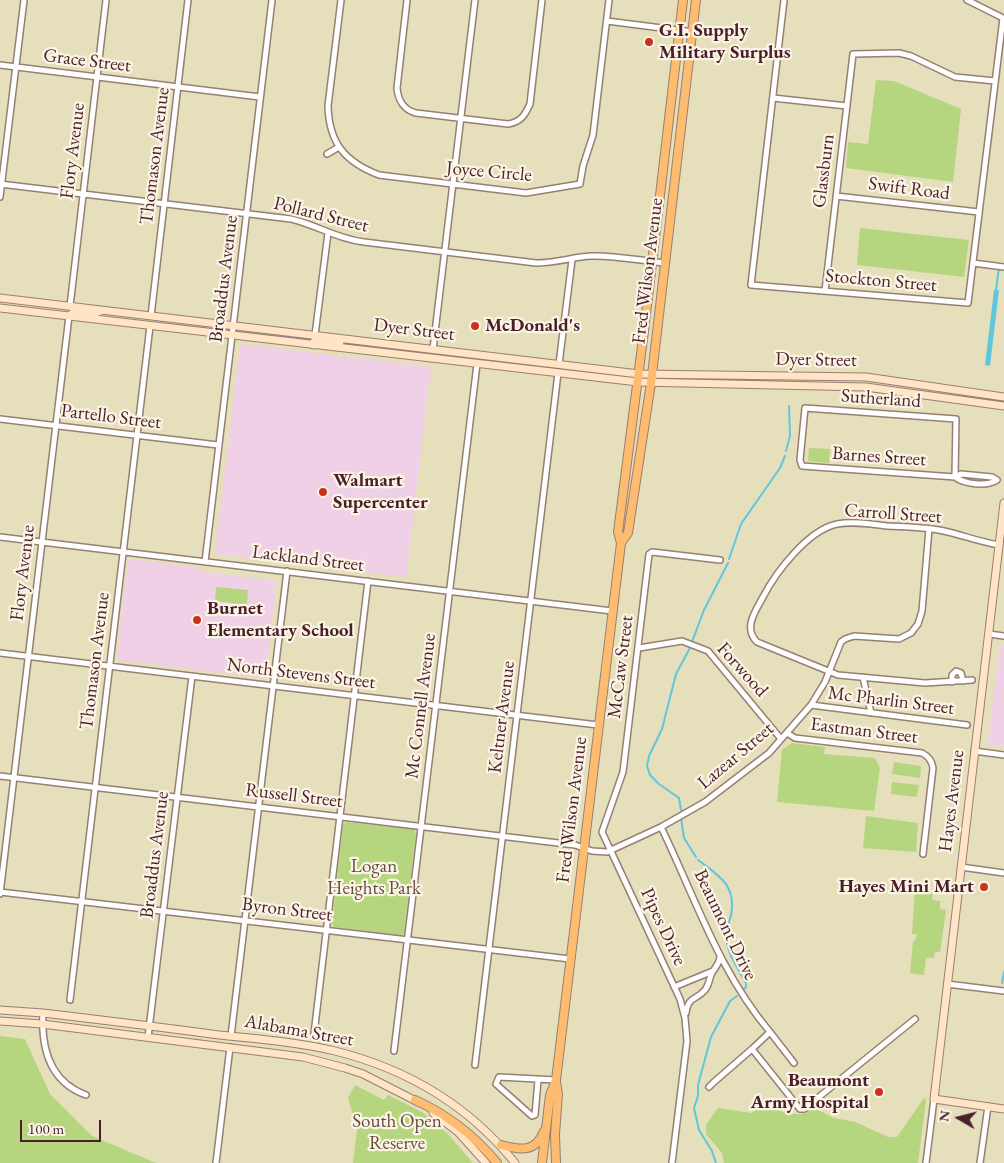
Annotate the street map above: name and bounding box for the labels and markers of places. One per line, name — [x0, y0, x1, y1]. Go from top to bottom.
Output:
place label: G.I. Supply Military Surplus — [659, 20, 790, 64]
marker: G.I. Supply Military Surplus — [643, 36, 655, 48]
place label: McDonald's — [485, 315, 580, 337]
marker: McDonald's — [469, 320, 481, 332]
place label: Walmart Supercenter — [333, 470, 428, 514]
marker: Walmart Supercenter — [317, 486, 329, 498]
place label: Burnet Elementary School — [207, 598, 354, 642]
marker: Burnet Elementary School — [191, 614, 203, 626]
place label: Hayes Mini Mart — [839, 876, 974, 898]
marker: Hayes Mini Mart — [978, 881, 990, 893]
place label: Beaumont Army Hospital — [750, 1070, 869, 1114]
marker: Beaumont Army Hospital — [873, 1086, 885, 1098]

